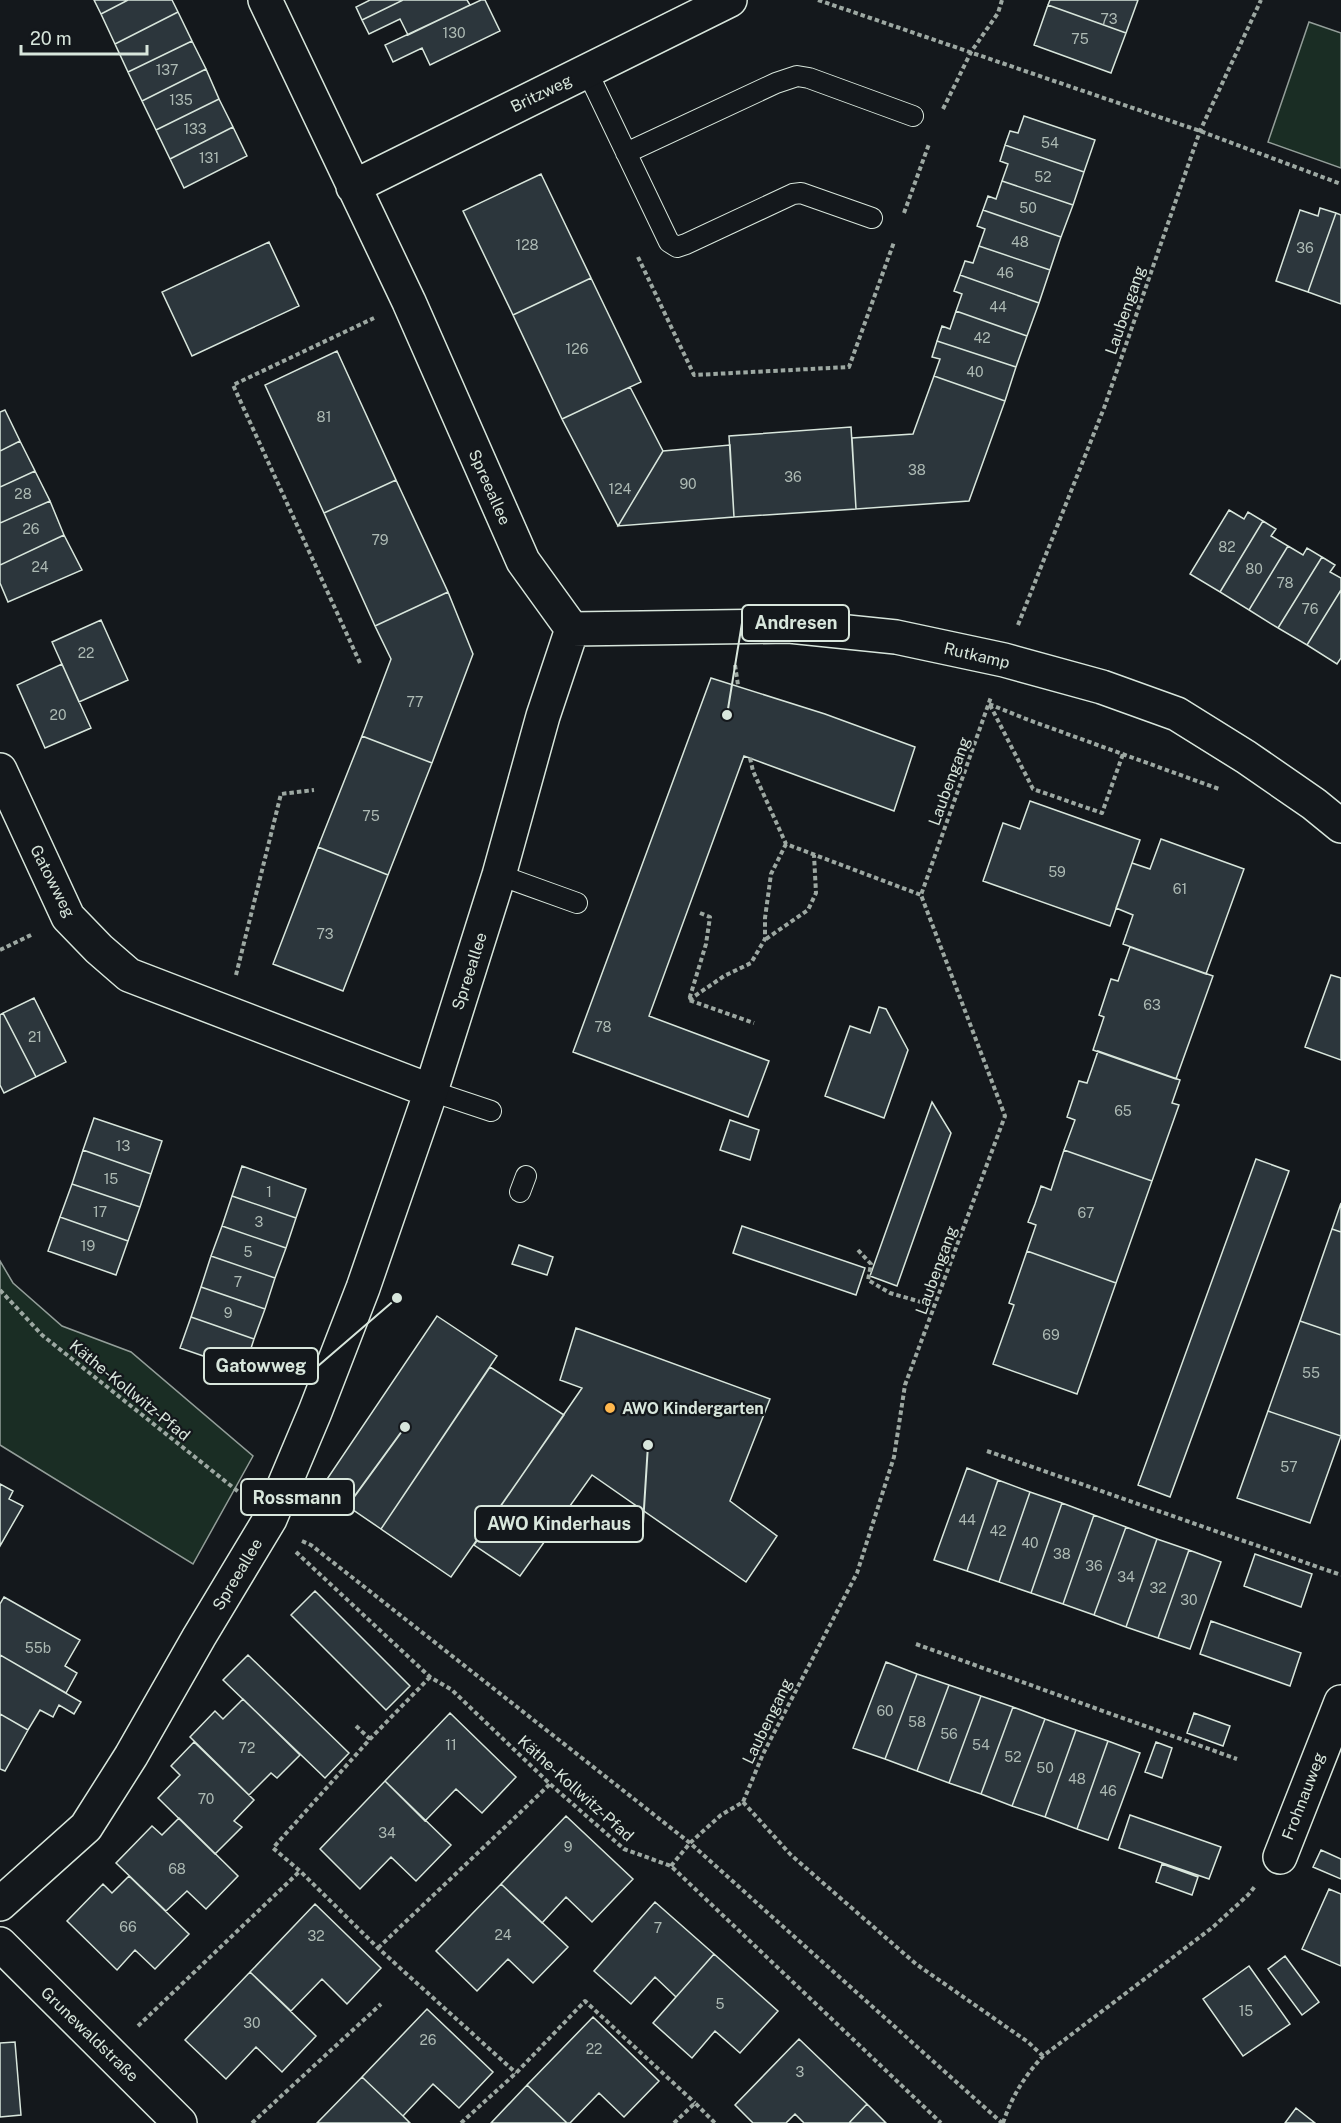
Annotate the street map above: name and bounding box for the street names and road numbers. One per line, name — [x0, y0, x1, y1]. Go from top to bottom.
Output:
street label: Britzweg — [507, 70, 575, 116]
street label: Laubengang — [1101, 263, 1150, 357]
street label: Spreeallee — [465, 447, 515, 528]
street label: Rutkamp — [942, 639, 1012, 672]
street label: Laubengang — [925, 734, 974, 828]
street label: Gatowweg — [26, 842, 79, 921]
street label: Spreeallee — [448, 930, 491, 1012]
street label: Laubengang — [912, 1223, 961, 1317]
street label: Käthe-Kollwitz-Pfad — [66, 1336, 194, 1445]
street label: Spreeallee — [209, 1535, 266, 1614]
street label: Laubengang — [739, 1675, 796, 1767]
street label: Käthe-Kollwitz-Pfad — [514, 1731, 638, 1845]
street label: Frohnauweg — [1278, 1750, 1329, 1843]
street label: Grunewaldstraße — [37, 1983, 142, 2086]

